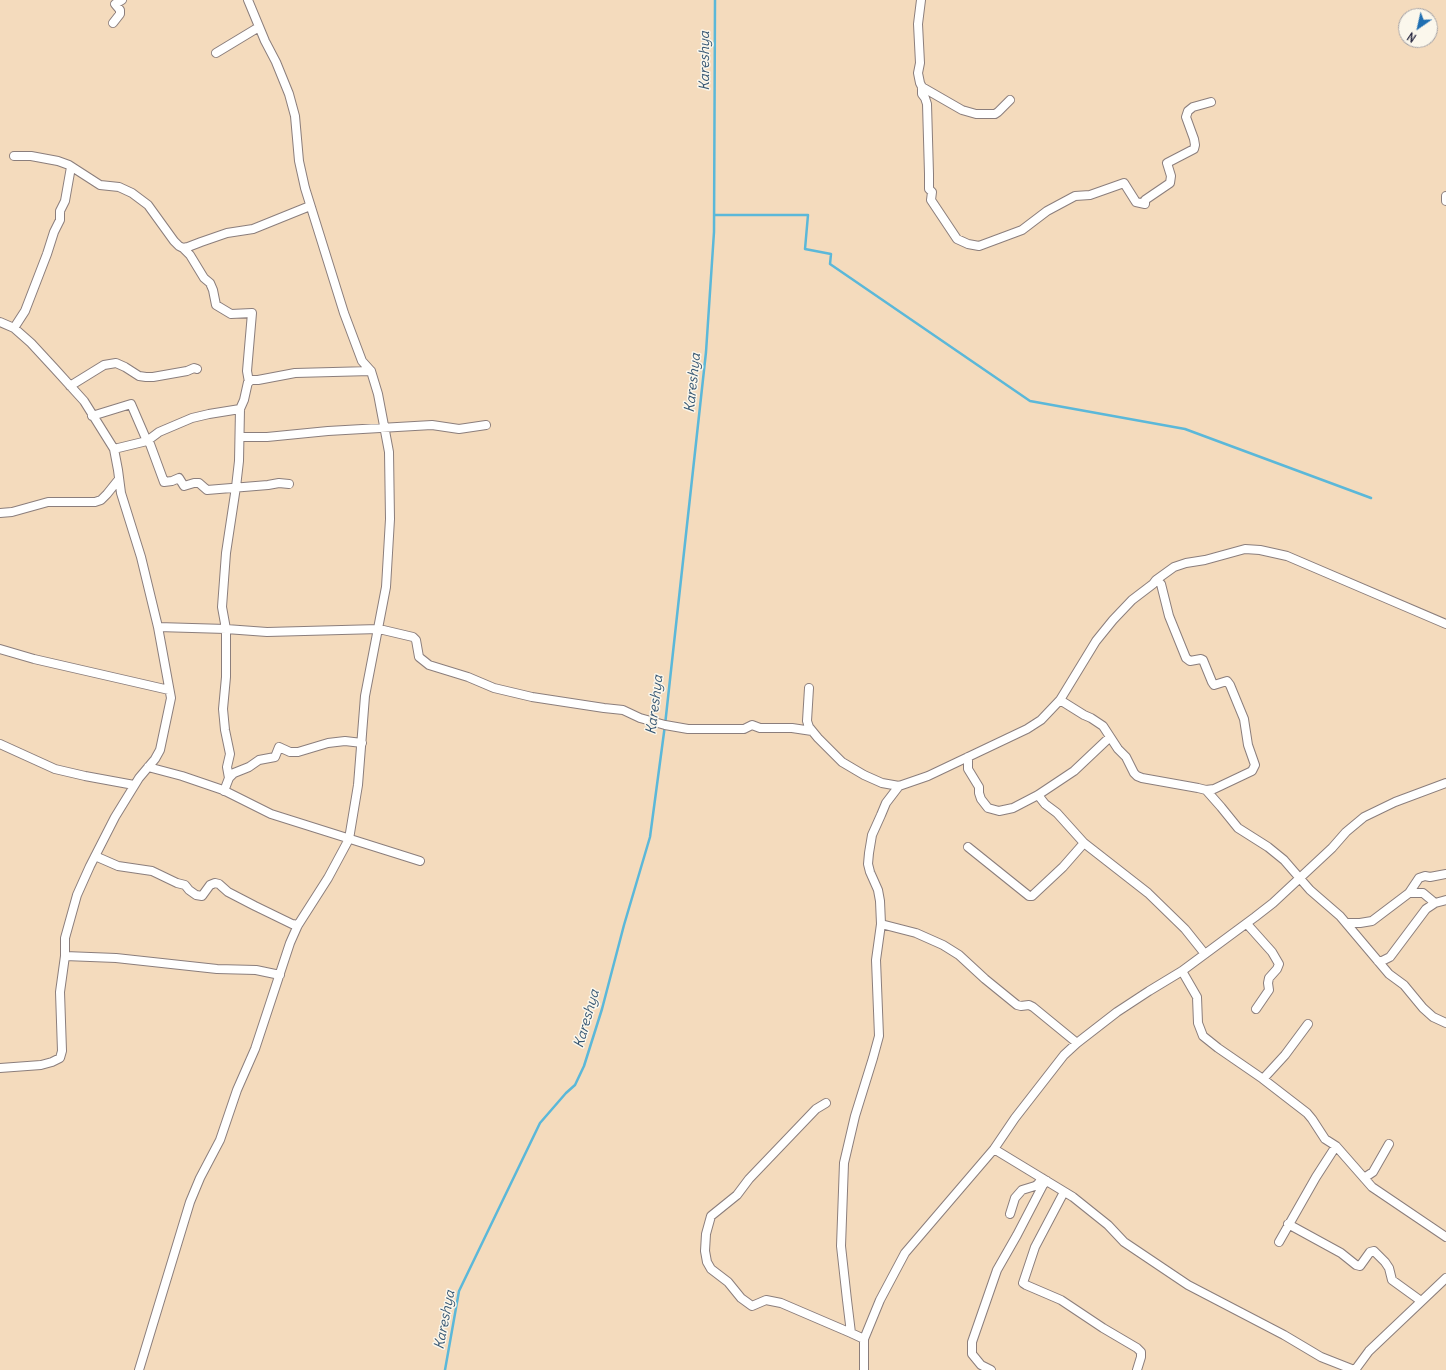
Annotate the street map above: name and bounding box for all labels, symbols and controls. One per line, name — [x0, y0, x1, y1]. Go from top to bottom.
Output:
north arrow — [1398, 8, 1438, 48]
text: N — [1405, 29, 1419, 45]
water label: Kareshya — [697, 31, 713, 91]
water label: Kareshya — [682, 352, 704, 414]
water label: Kareshya — [643, 674, 667, 736]
water label: Kareshya — [571, 988, 603, 1050]
water label: Kareshya — [431, 1289, 459, 1351]

